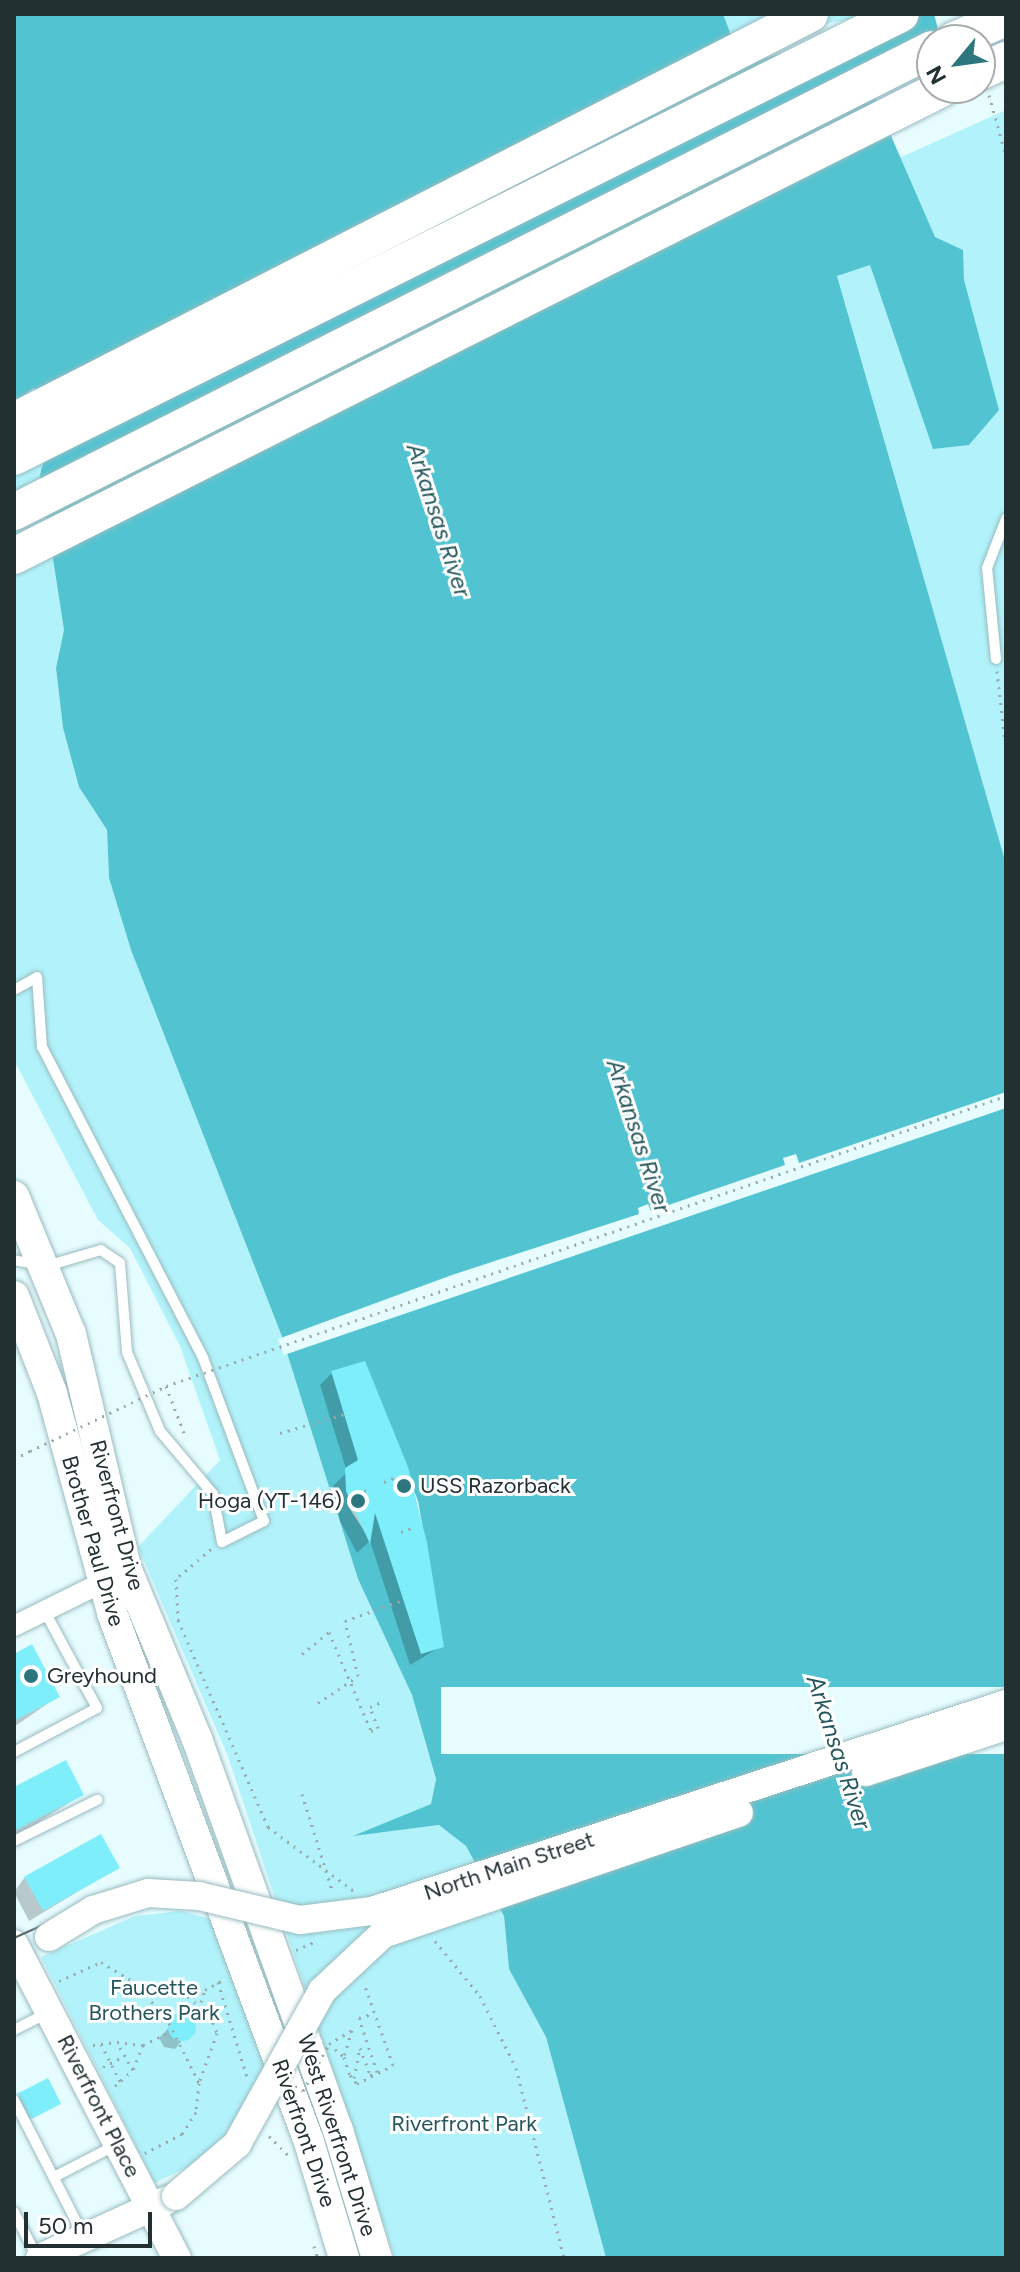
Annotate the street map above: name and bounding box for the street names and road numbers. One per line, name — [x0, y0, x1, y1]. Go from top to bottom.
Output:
street label: Riverfront Drive — [84, 1437, 150, 1593]
street label: Brother Paul Drive — [56, 1453, 130, 1629]
street label: North Main Street — [421, 1826, 597, 1906]
street label: Riverfront Place — [52, 2030, 146, 2182]
street label: West Riverfront Drive — [292, 2031, 382, 2239]
street label: Riverfront Drive — [266, 2056, 342, 2210]

